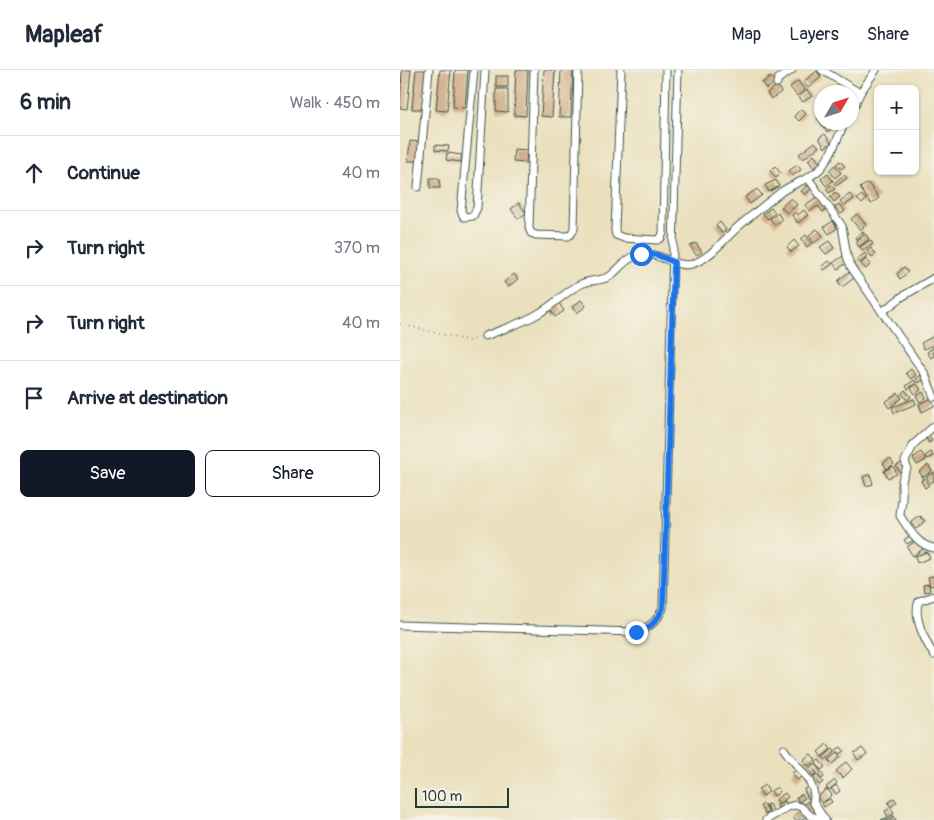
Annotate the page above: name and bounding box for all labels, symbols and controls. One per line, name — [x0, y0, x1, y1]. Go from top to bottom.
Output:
text: Mapleaf — [25, 20, 103, 49]
text: Map — [732, 23, 761, 46]
text: Layers — [789, 23, 839, 46]
text: Share — [867, 23, 909, 46]
north arrow — [814, 85, 859, 130]
map controls — [874, 85, 919, 175]
button: + — [874, 85, 919, 130]
text: 6 min — [20, 89, 71, 116]
text: Walk · 450 m — [290, 93, 380, 113]
button: − — [874, 130, 919, 175]
icon: ahead — [20, 159, 48, 187]
text: Continue — [67, 161, 140, 185]
text: 40 m — [342, 163, 380, 183]
icon: right — [20, 234, 48, 262]
text: Turn right — [67, 236, 145, 260]
text: 370 m — [334, 238, 380, 258]
route start — [630, 243, 653, 266]
icon: right — [20, 309, 48, 337]
text: Turn right — [67, 311, 145, 335]
text: 40 m — [342, 313, 380, 333]
icon: arrive — [20, 384, 48, 412]
text: Arrive at destination — [67, 386, 228, 410]
button: Save — [20, 450, 195, 497]
button: Share — [205, 450, 380, 497]
route end — [625, 621, 648, 644]
scale bar — [415, 785, 509, 808]
text: 100 m — [422, 788, 462, 805]

